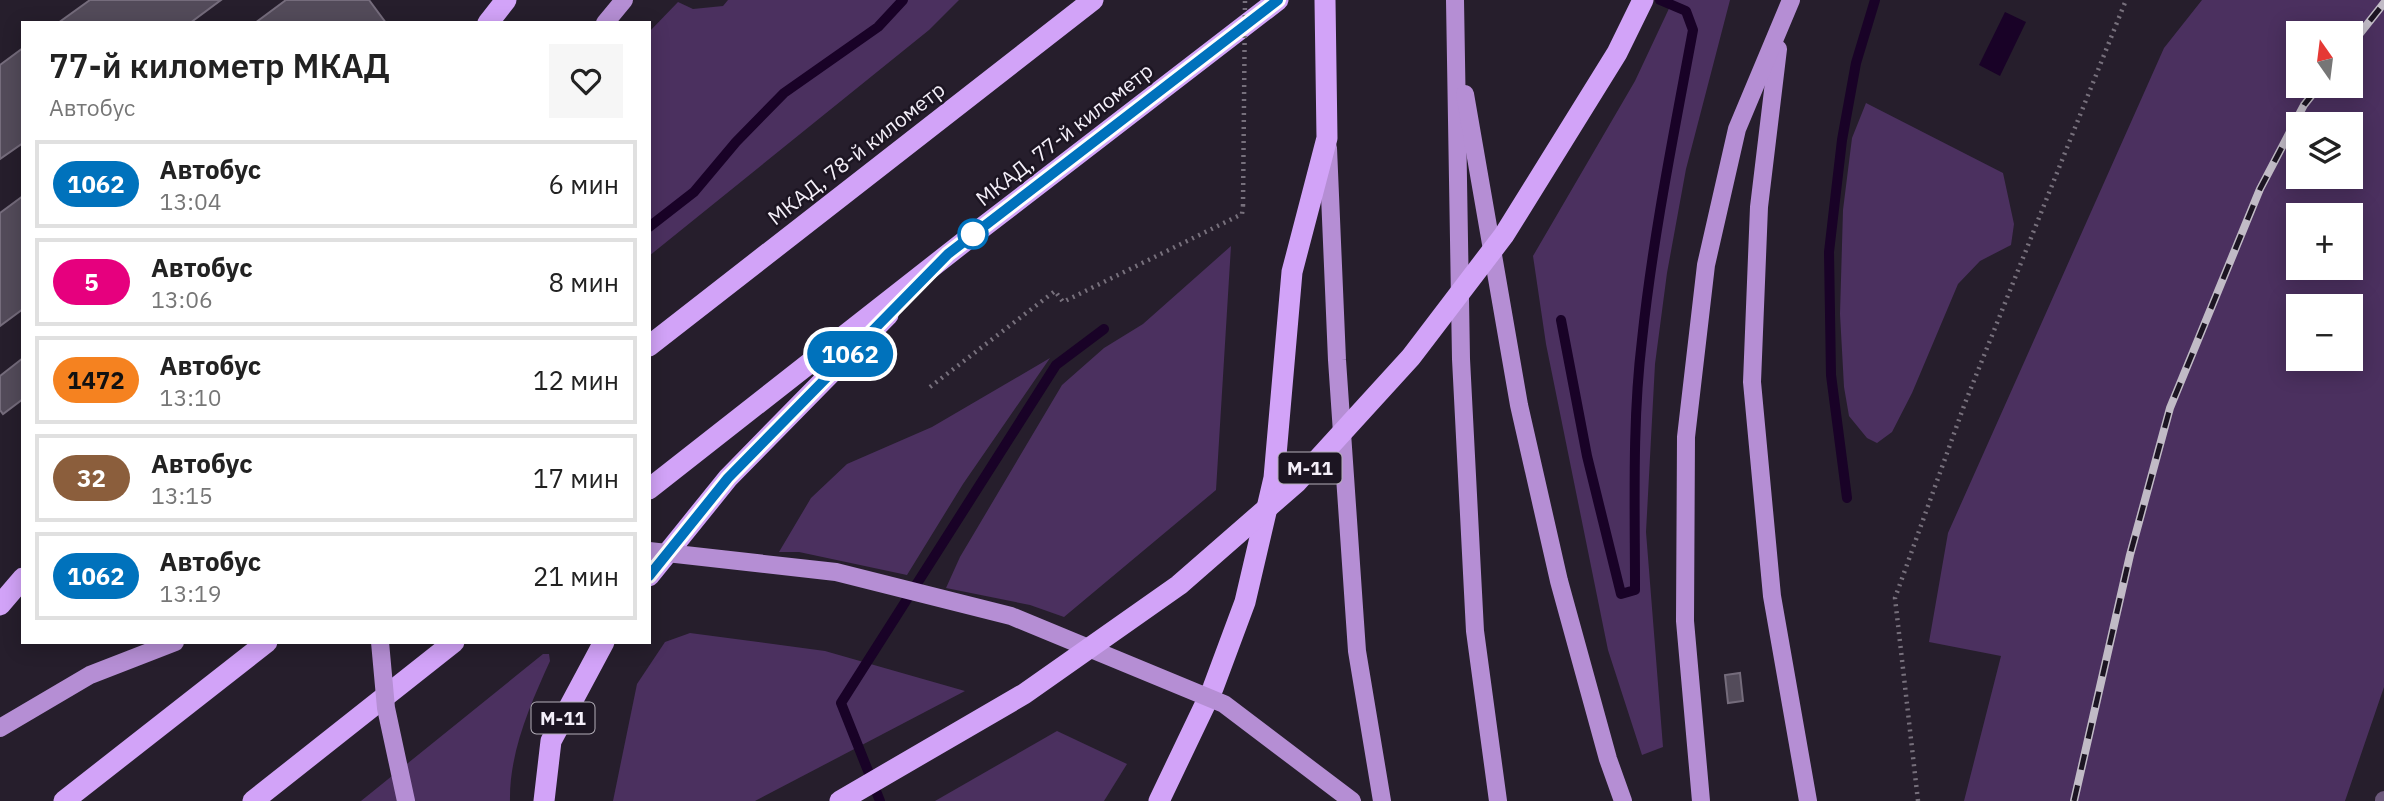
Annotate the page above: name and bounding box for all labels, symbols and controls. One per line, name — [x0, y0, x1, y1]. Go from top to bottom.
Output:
north arrow — [2286, 21, 2362, 98]
map controls — [2286, 21, 2363, 371]
text: 77-й километр МКАД — [49, 44, 390, 87]
button: heart — [549, 44, 623, 118]
street label: МКАД, 77-й километр — [970, 56, 1158, 212]
street label: МКАД, 78-й километр — [762, 75, 950, 231]
text: Автобус — [49, 92, 135, 122]
button: layers — [2286, 112, 2363, 189]
text: Автобус — [160, 152, 261, 186]
text: 6 мин — [549, 167, 619, 201]
text: 1062 — [67, 168, 125, 200]
text: 13:04 — [160, 186, 222, 216]
button: + — [2286, 203, 2363, 280]
unlabelled marker — [958, 219, 988, 249]
text: Автобус — [151, 250, 253, 284]
text: 8 мин — [549, 265, 619, 299]
text: 5 — [84, 266, 99, 298]
text: 13:06 — [151, 284, 213, 314]
button: − — [2286, 294, 2363, 371]
line badge: 1062 — [801, 331, 899, 377]
text: 1062 — [821, 338, 879, 370]
text: Автобус — [160, 348, 261, 382]
text: 12 мин — [533, 363, 619, 397]
text: 1472 — [67, 364, 125, 396]
text: 13:10 — [160, 382, 222, 412]
text: Автобус — [151, 446, 253, 480]
road number: М-11 — [1278, 453, 1342, 484]
text: 17 мин — [533, 461, 619, 495]
text: 32 — [77, 462, 106, 494]
text: 13:15 — [151, 480, 213, 510]
text: Автобус — [160, 544, 261, 578]
text: 21 мин — [533, 559, 619, 593]
text: 1062 — [67, 560, 125, 592]
text: 13:19 — [160, 578, 222, 608]
road number: М-11 — [532, 702, 594, 734]

